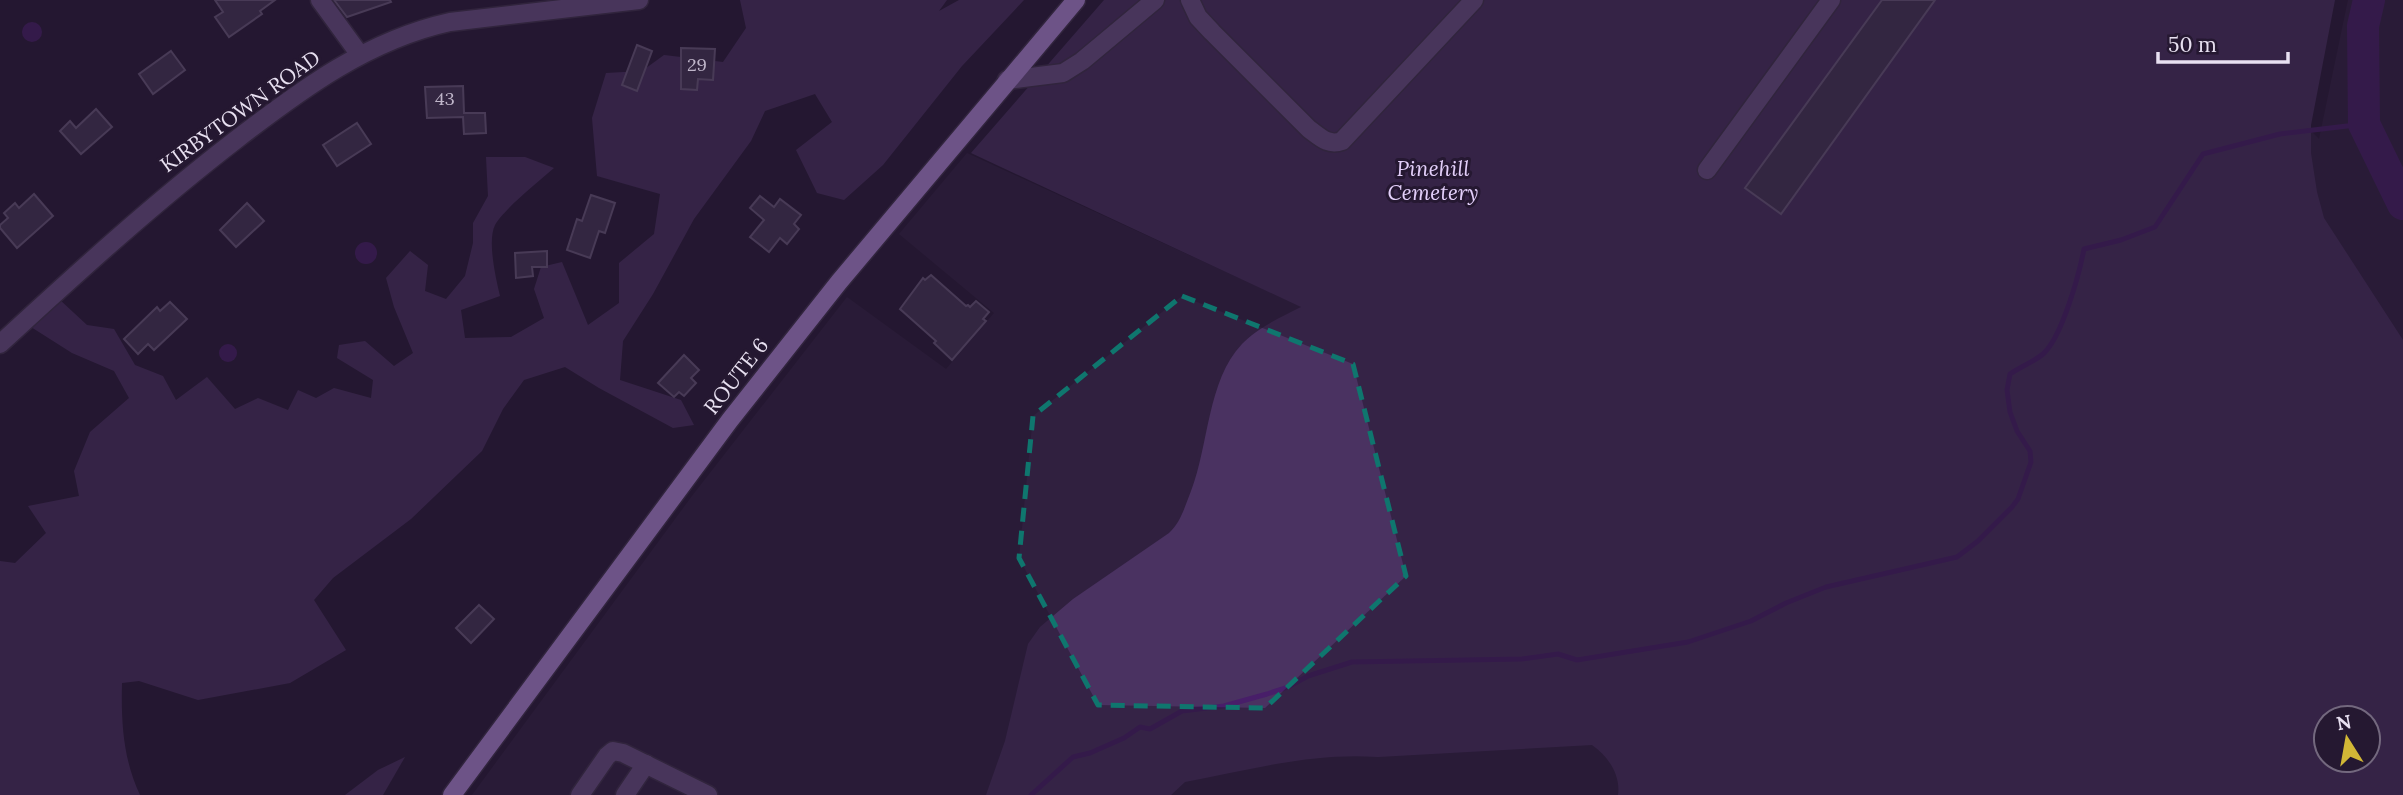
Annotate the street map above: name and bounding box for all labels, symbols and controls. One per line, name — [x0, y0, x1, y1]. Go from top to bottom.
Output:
scale bar — [2158, 21, 2288, 65]
text: 50 m — [2168, 31, 2217, 58]
street label: KIRBYTOWN ROAD — [155, 44, 325, 178]
house number: 29 — [687, 53, 707, 76]
house number: 43 — [435, 87, 455, 110]
park label: Pinehill Cemetery — [1387, 155, 1479, 206]
street label: ROUTE 6 — [698, 332, 774, 420]
north arrow — [2312, 704, 2382, 774]
text: N — [2334, 709, 2354, 735]

